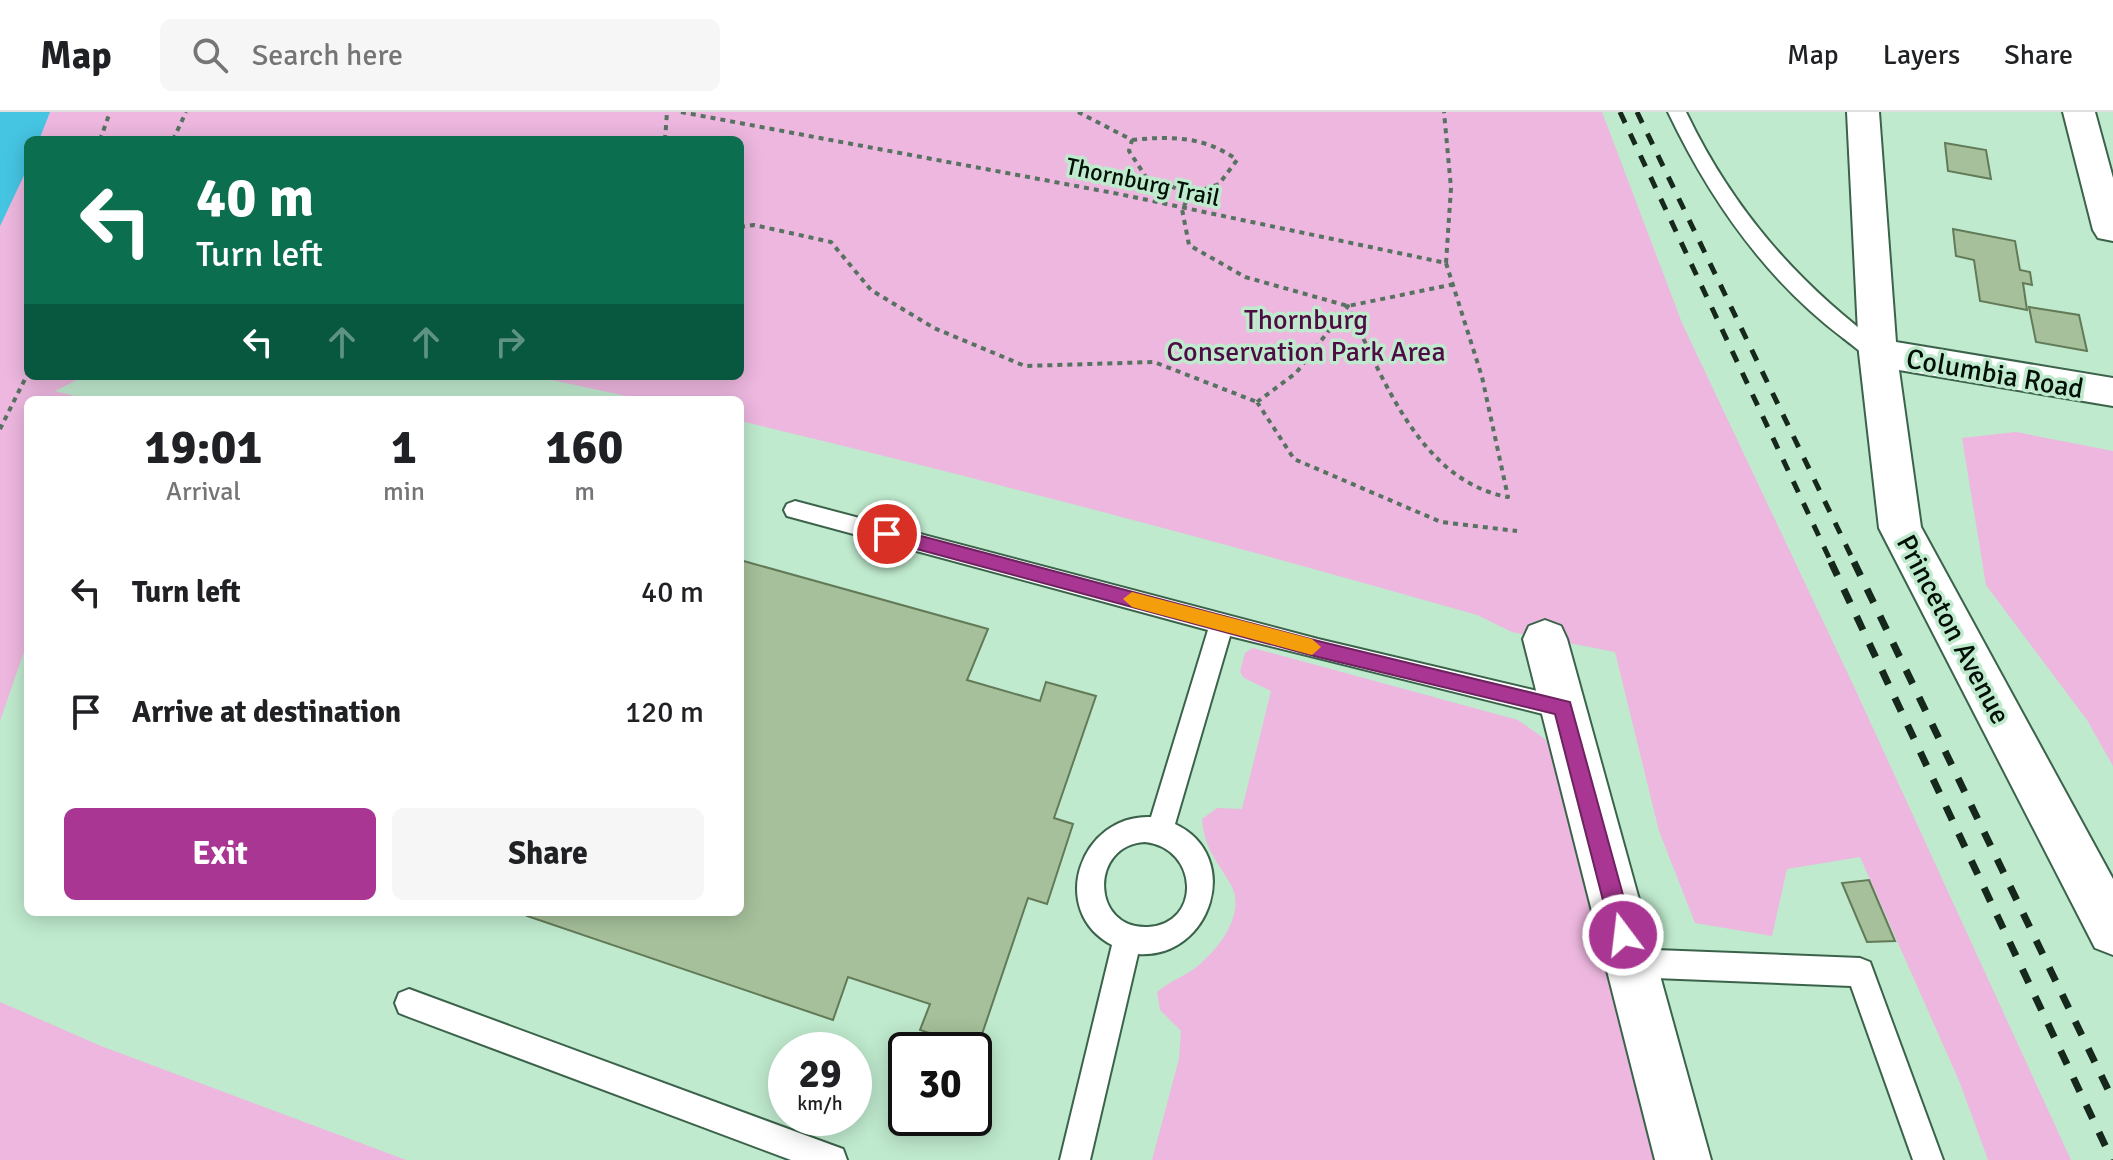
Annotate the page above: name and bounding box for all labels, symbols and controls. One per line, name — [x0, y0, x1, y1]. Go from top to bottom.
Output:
search box — [160, 19, 720, 91]
text: Map — [40, 32, 112, 79]
icon: search — [188, 33, 232, 77]
text: Search here — [252, 37, 403, 74]
text: Map — [1787, 38, 1839, 72]
text: Layers — [1883, 38, 1960, 72]
text: Share — [2004, 38, 2073, 72]
street label: Thornburg Trail — [1063, 151, 1223, 213]
text: 40 m — [196, 163, 314, 232]
icon: left — [64, 168, 168, 272]
text: Turn left — [196, 232, 323, 277]
park label: Thornburg Conservation Park Area — [1166, 303, 1446, 369]
icon: left — [236, 320, 280, 364]
icon: ahead — [320, 320, 364, 364]
icon: ahead — [404, 320, 448, 364]
icon: right — [488, 320, 532, 364]
street label: Columbia Road — [1904, 342, 2086, 406]
text: 19:01 — [145, 418, 262, 477]
text: 1 — [391, 418, 417, 477]
text: 160 — [546, 418, 623, 477]
text: Arrival — [166, 476, 241, 508]
text: min — [383, 476, 425, 508]
text: m — [574, 476, 595, 508]
pin — [853, 500, 921, 568]
icon: arrive — [865, 512, 909, 556]
street label: Princeton Avenue — [1889, 529, 2017, 730]
icon: left — [64, 570, 108, 614]
text: Turn left — [132, 574, 241, 611]
text: 40 m — [641, 574, 704, 611]
icon: arrive — [64, 690, 108, 734]
text: Arrive at destination — [132, 694, 401, 731]
text: 120 m — [625, 694, 704, 731]
button: Exit — [64, 808, 376, 900]
button: Share — [392, 808, 704, 900]
position arrow — [1581, 893, 1665, 977]
speed limit sign: 30 — [888, 1032, 992, 1136]
text: 29 — [798, 1049, 842, 1099]
text: km/h — [797, 1091, 843, 1116]

